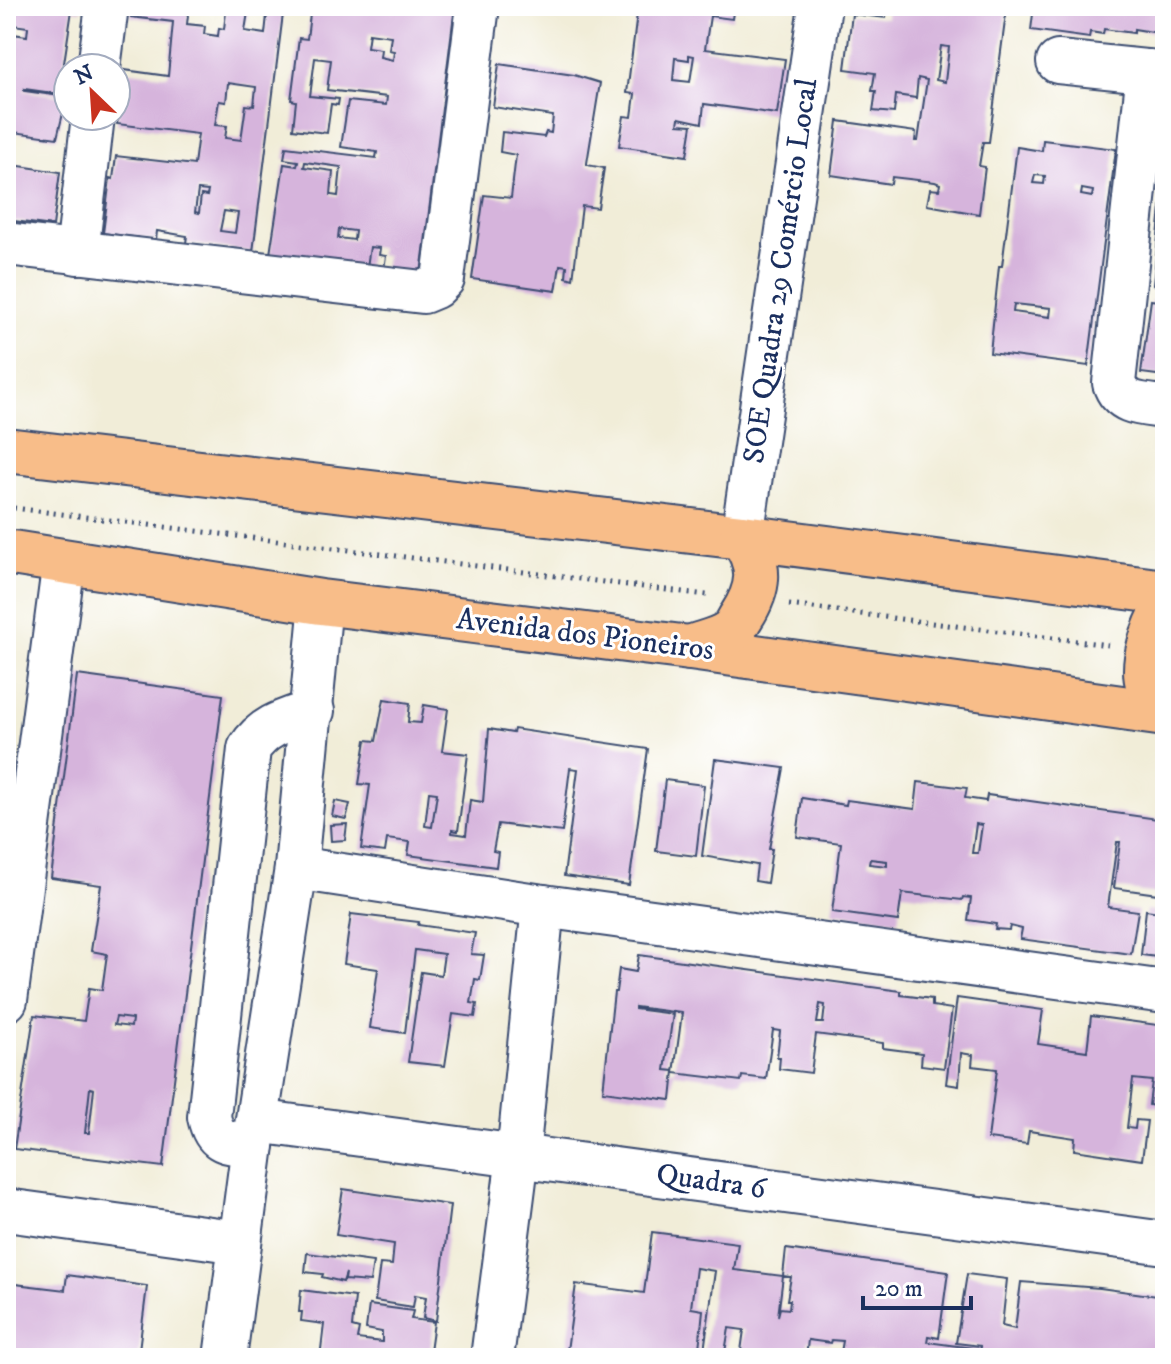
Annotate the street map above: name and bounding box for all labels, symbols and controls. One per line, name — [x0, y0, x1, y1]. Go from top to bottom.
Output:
north arrow — [52, 52, 132, 132]
text: N — [70, 59, 98, 91]
street label: SOE Quadra 29 Comércio Local — [736, 76, 826, 466]
street label: Avenida dos Pioneiros — [454, 601, 716, 669]
street label: Quadra 6 — [654, 1156, 770, 1208]
scale bar — [863, 1260, 971, 1310]
text: 20 m — [875, 1274, 923, 1304]

